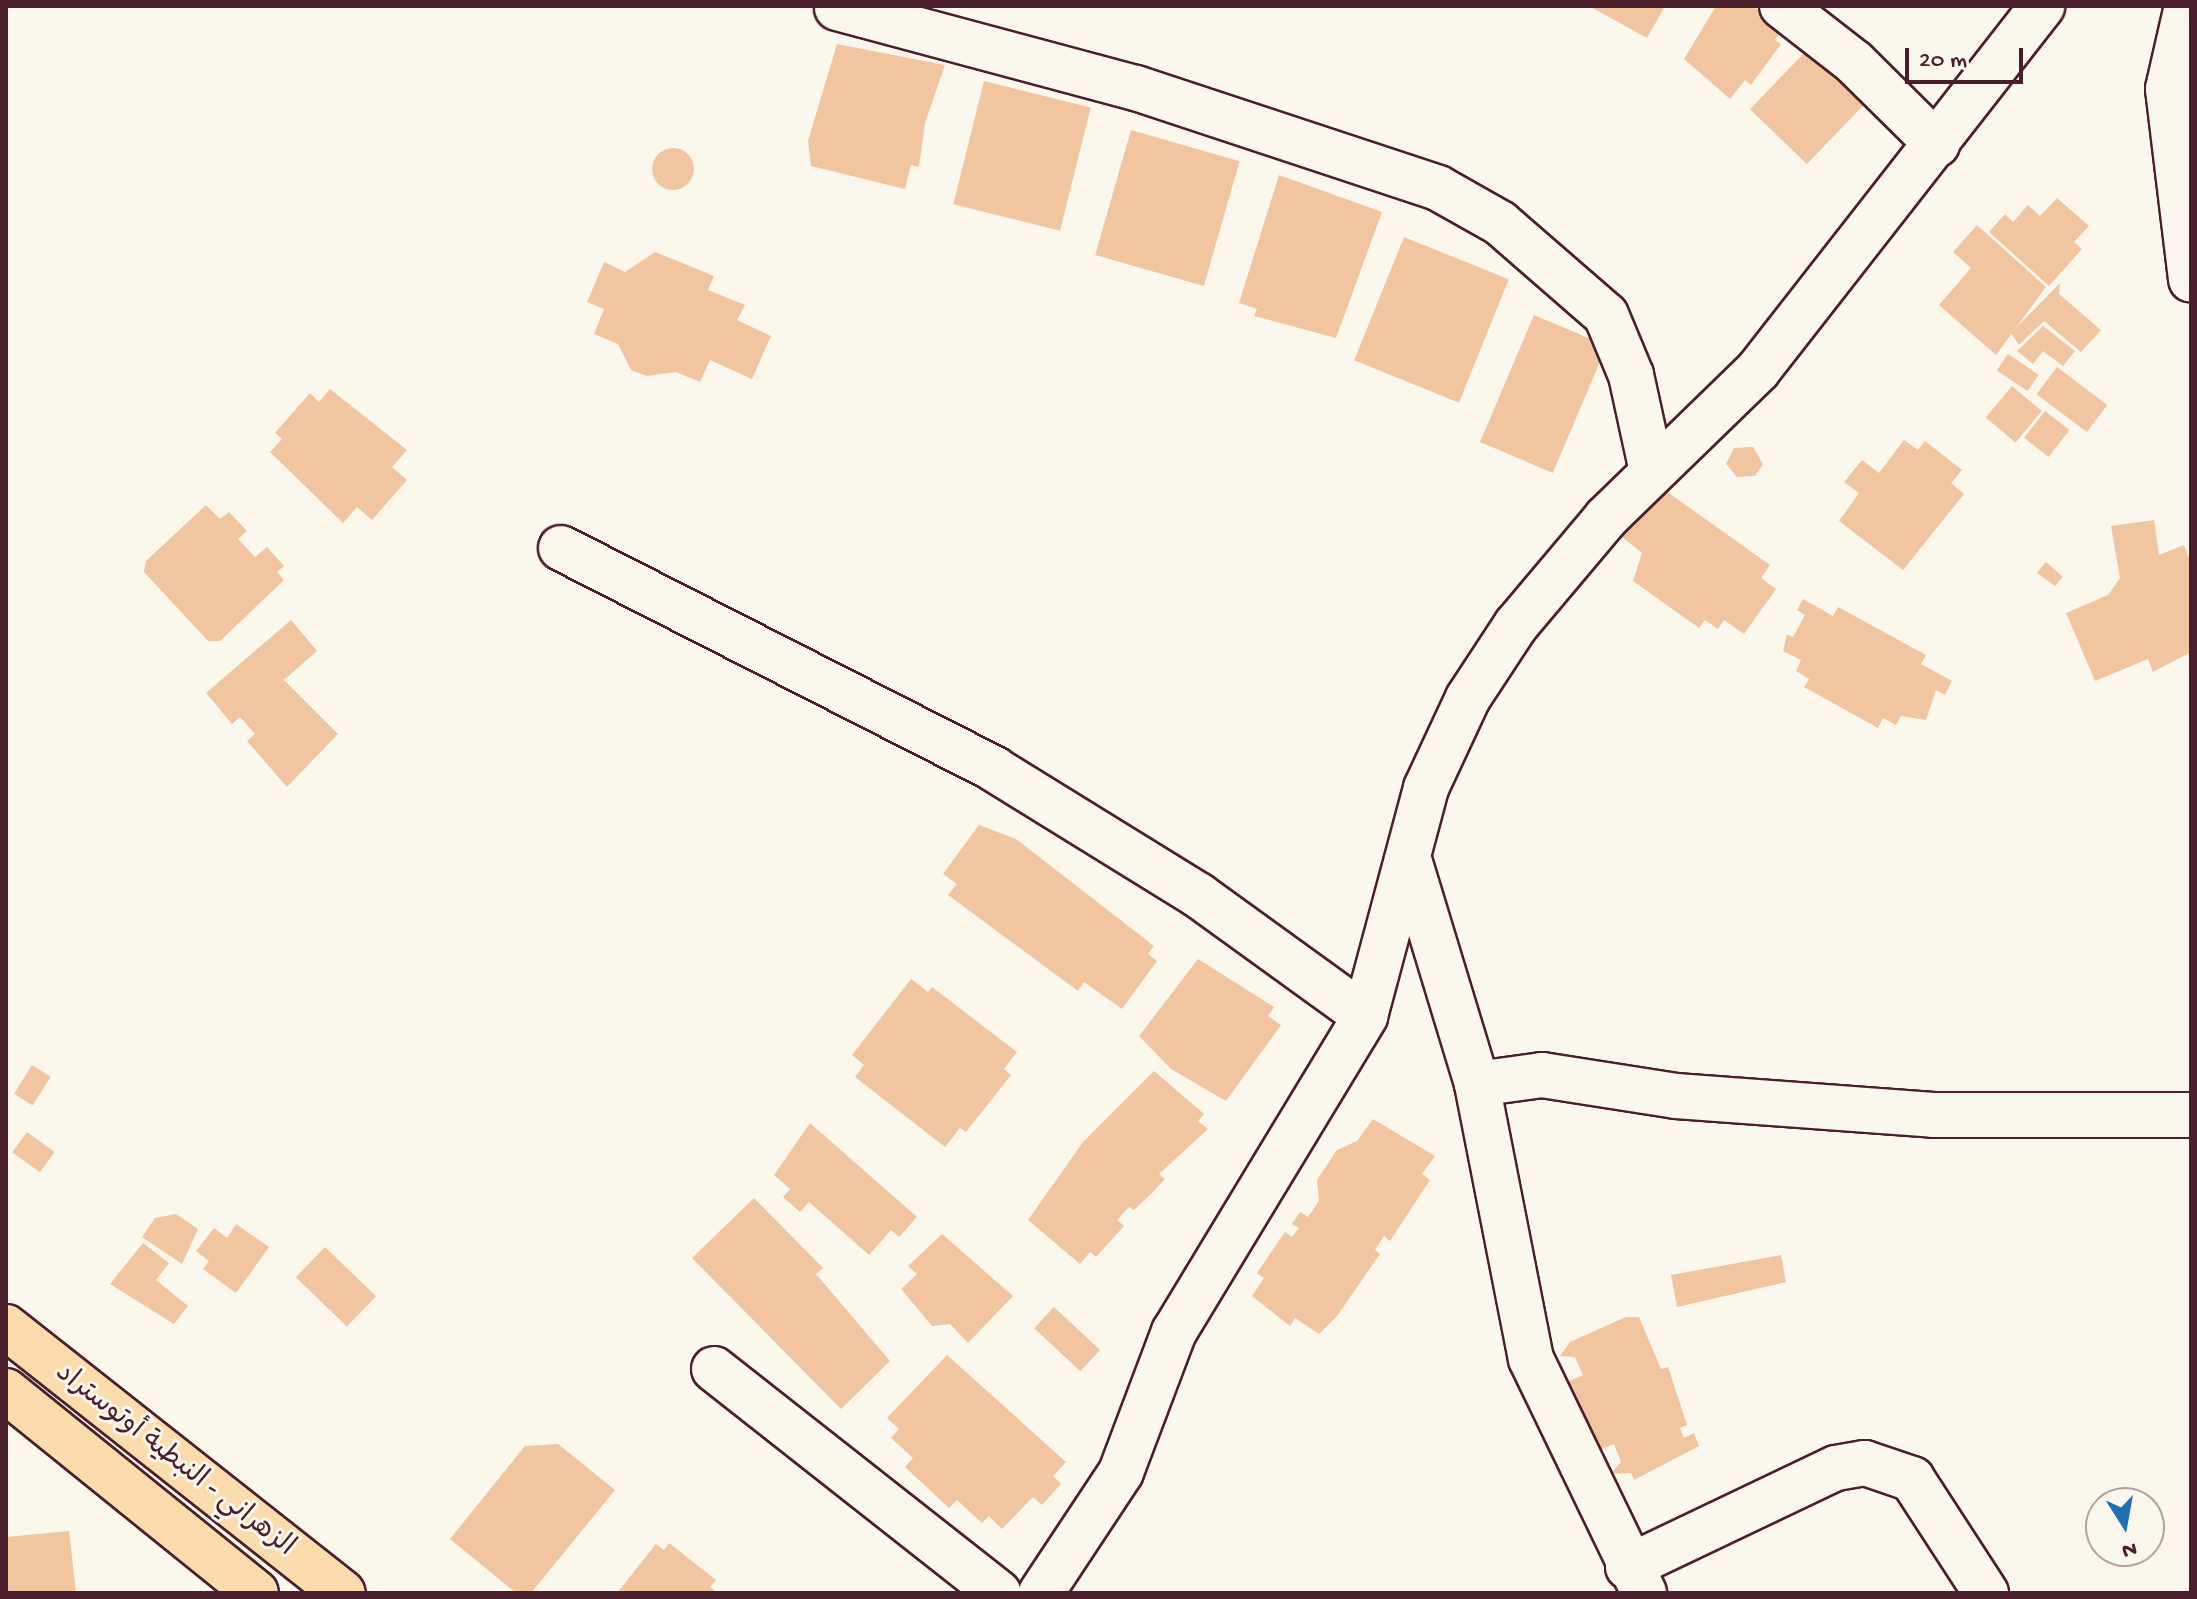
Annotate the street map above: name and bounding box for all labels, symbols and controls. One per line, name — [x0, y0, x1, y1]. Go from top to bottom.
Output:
scale bar — [1909, 32, 2027, 82]
text: 20 m — [1919, 47, 1967, 76]
street label: الزهراني - النبطية أوتوستراد — [47, 1357, 301, 1565]
north arrow — [2085, 1487, 2165, 1567]
text: N — [2120, 1534, 2139, 1563]

